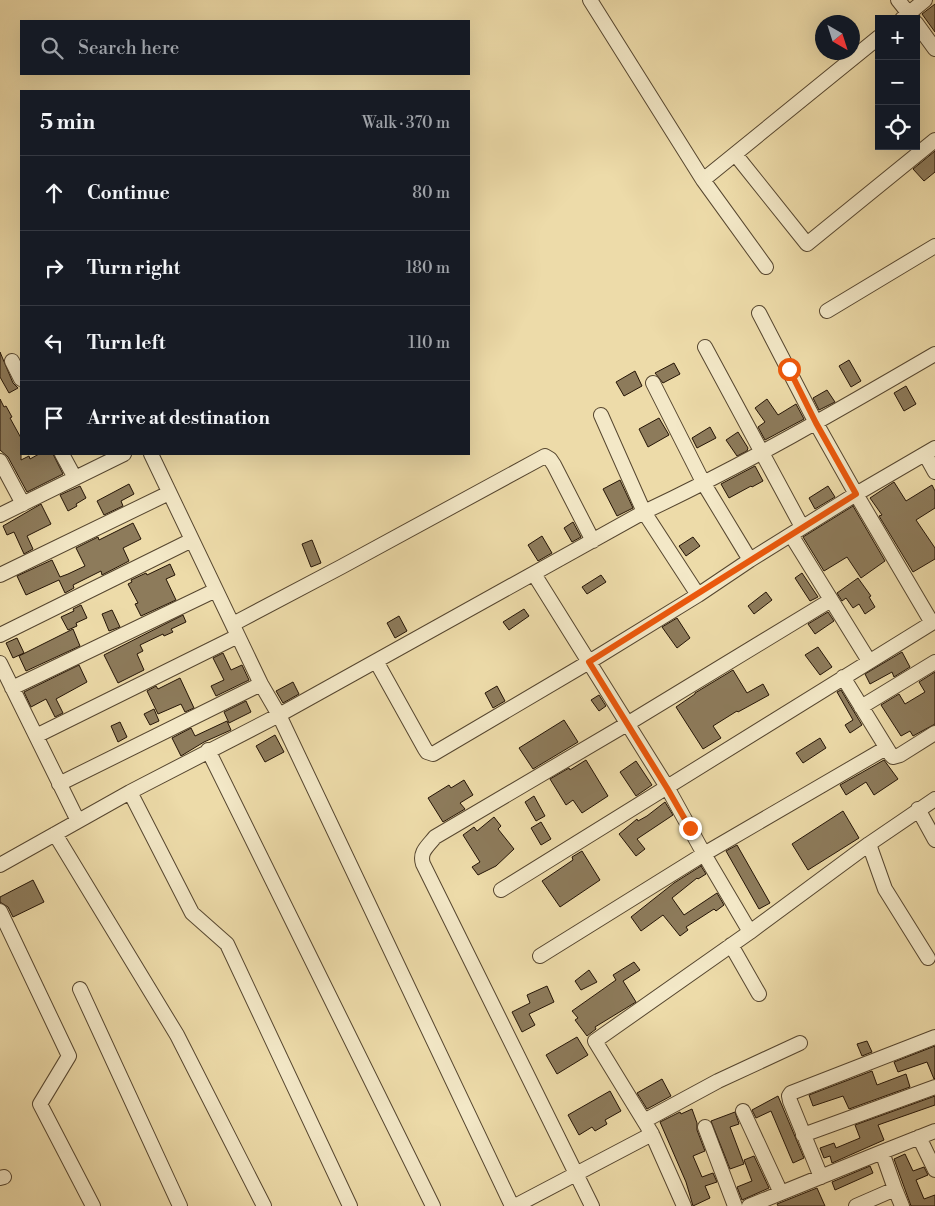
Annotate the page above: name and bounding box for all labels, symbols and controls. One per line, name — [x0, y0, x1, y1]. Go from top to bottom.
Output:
north arrow — [815, 15, 860, 60]
map controls — [875, 15, 920, 150]
button: + — [875, 15, 920, 60]
search box — [20, 20, 470, 75]
icon: search — [38, 34, 66, 62]
text: Search here — [78, 36, 179, 60]
button: − — [875, 60, 920, 105]
button: locate — [875, 105, 920, 150]
text: 5 min — [40, 110, 95, 136]
text: Walk · 370 m — [362, 113, 450, 133]
icon: ahead — [40, 179, 68, 207]
text: Continue — [87, 181, 170, 205]
text: 80 m — [412, 183, 450, 203]
icon: right — [40, 254, 68, 282]
text: Turn right — [87, 256, 180, 280]
text: 180 m — [406, 258, 450, 278]
icon: left — [40, 329, 68, 357]
text: Turn left — [87, 331, 166, 355]
text: 110 m — [408, 333, 450, 353]
route start — [778, 358, 801, 381]
icon: arrive — [40, 404, 68, 432]
text: Arrive at destination — [87, 406, 270, 430]
route end — [679, 817, 702, 840]

